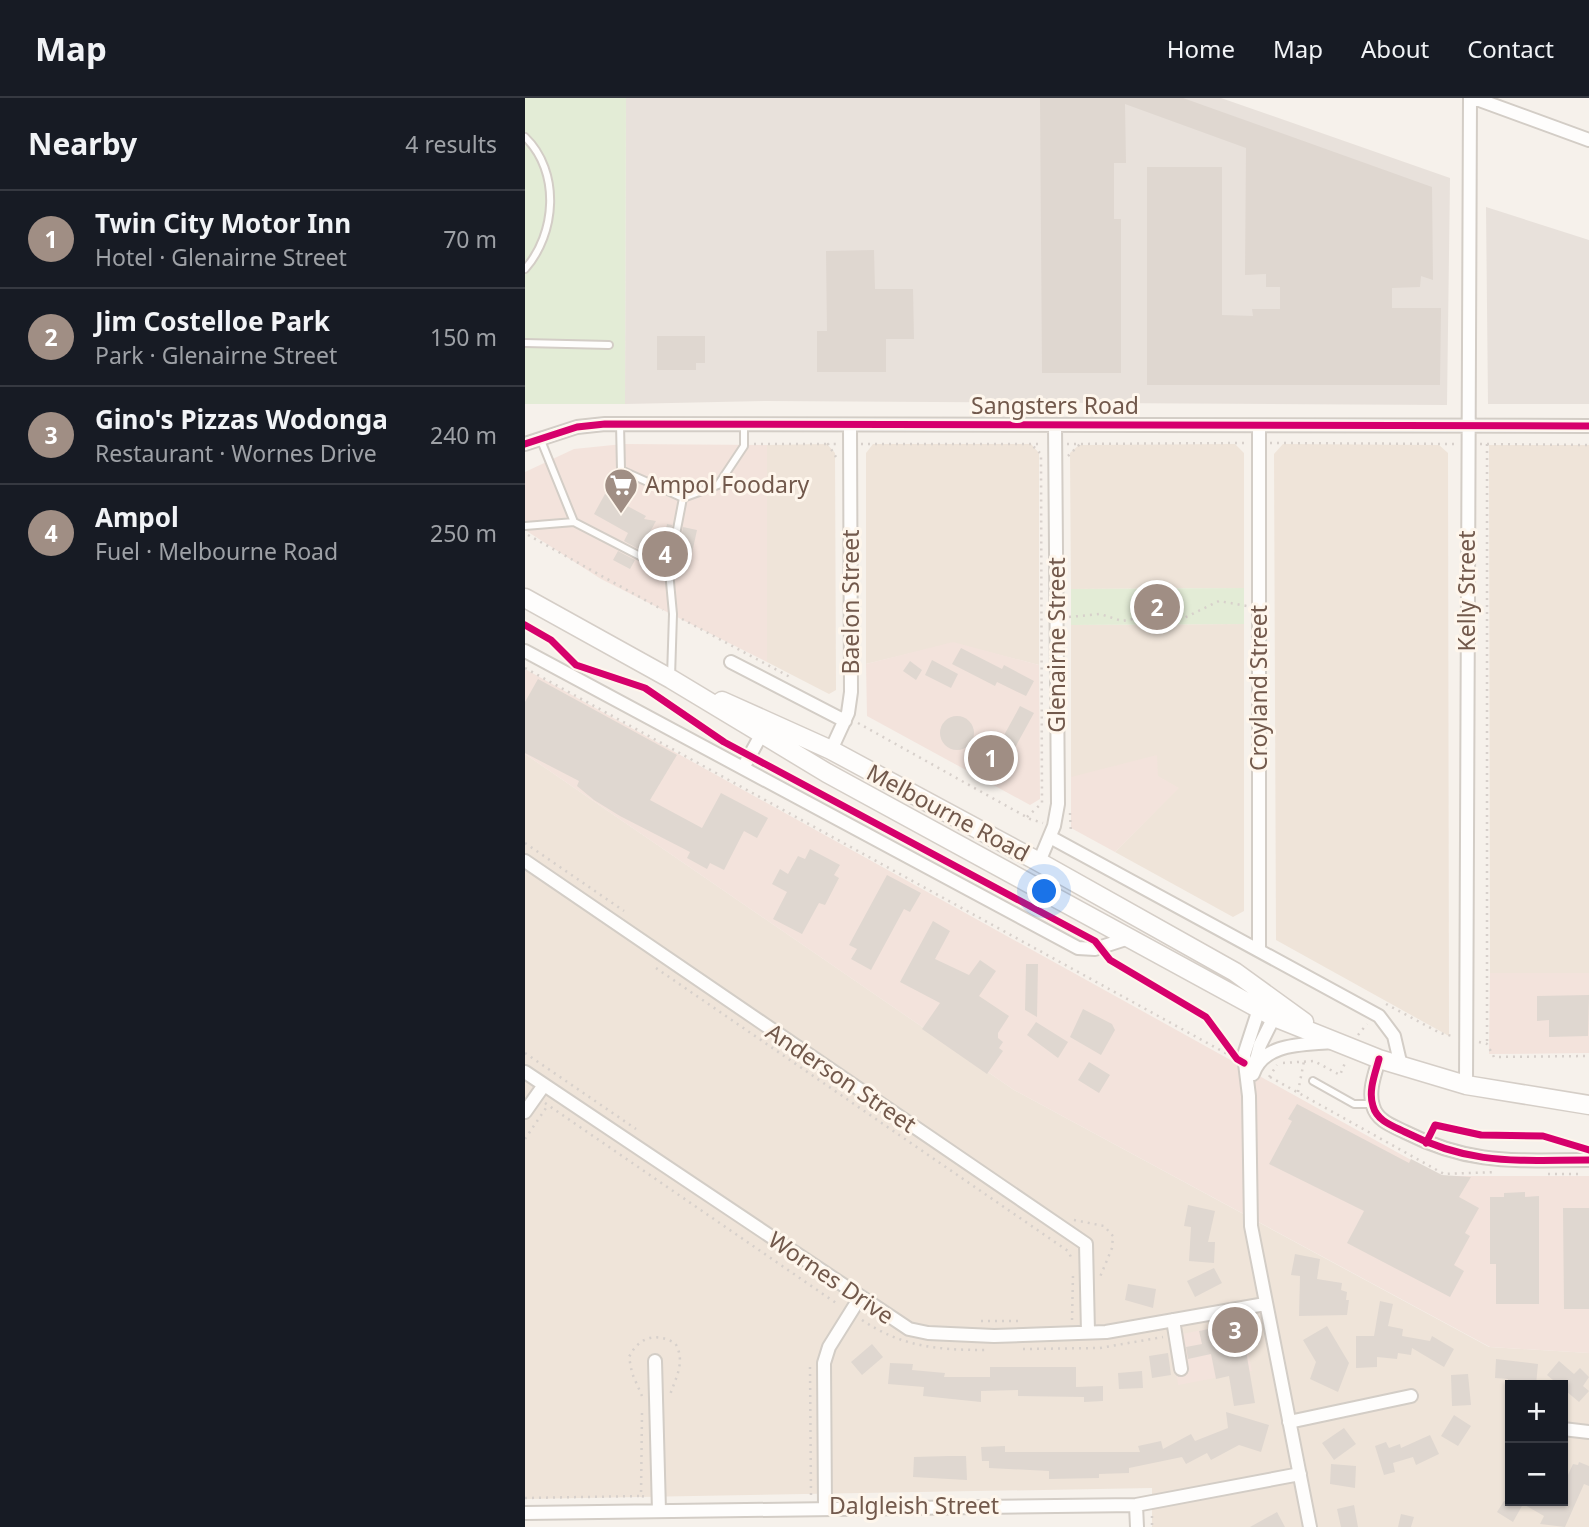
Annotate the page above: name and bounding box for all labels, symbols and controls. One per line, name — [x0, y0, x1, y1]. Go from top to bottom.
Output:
text: Map — [35, 26, 107, 71]
text: Home — [1167, 32, 1235, 65]
text: Map — [1273, 32, 1323, 65]
text: About — [1361, 32, 1429, 65]
text: Contact — [1467, 32, 1554, 65]
text: Nearby — [28, 123, 137, 164]
text: 4 results — [405, 128, 497, 160]
text: Twin City Motor Inn — [95, 205, 351, 241]
text: 1 — [44, 223, 58, 255]
text: 70 m — [443, 223, 497, 255]
text: Hotel · Glenairne Street — [95, 241, 347, 273]
text: Jim Costelloe Park — [95, 303, 330, 339]
text: 2 — [44, 321, 58, 353]
text: 150 m — [430, 321, 497, 353]
text: Park · Glenairne Street — [95, 339, 337, 371]
street label: Sangsters Road — [971, 389, 1139, 421]
text: Gino's Pizzas Wodonga — [95, 401, 388, 437]
text: 3 — [44, 419, 58, 451]
text: 240 m — [430, 419, 497, 451]
text: Restaurant · Wornes Drive — [95, 437, 377, 469]
supermarket icon: Ampol Foodary — [602, 466, 640, 515]
place label: Ampol Foodary — [645, 468, 809, 500]
text: Ampol — [95, 499, 179, 535]
text: 4 — [44, 517, 58, 549]
text: 250 m — [430, 517, 497, 549]
pin: 4 — [642, 528, 688, 580]
street label: Baelon Street — [834, 529, 866, 675]
street label: Kelly Street — [1450, 530, 1482, 652]
text: Fuel · Melbourne Road — [95, 535, 338, 567]
street label: Glenairne Street — [1040, 557, 1072, 733]
pin: 2 — [1134, 581, 1180, 633]
street label: Croyland Street — [1242, 605, 1274, 771]
pin: 1 — [968, 732, 1014, 784]
street label: Melbourne Road — [861, 756, 1035, 868]
your location — [1027, 874, 1061, 908]
street label: Anderson Street — [760, 1015, 923, 1139]
street label: Wornes Drive — [762, 1223, 901, 1331]
pin: 3 — [1212, 1304, 1258, 1356]
map controls — [1505, 1380, 1568, 1506]
button: + — [1505, 1380, 1568, 1443]
button: − — [1505, 1443, 1568, 1506]
street label: Dalgleish Street — [829, 1489, 999, 1521]

